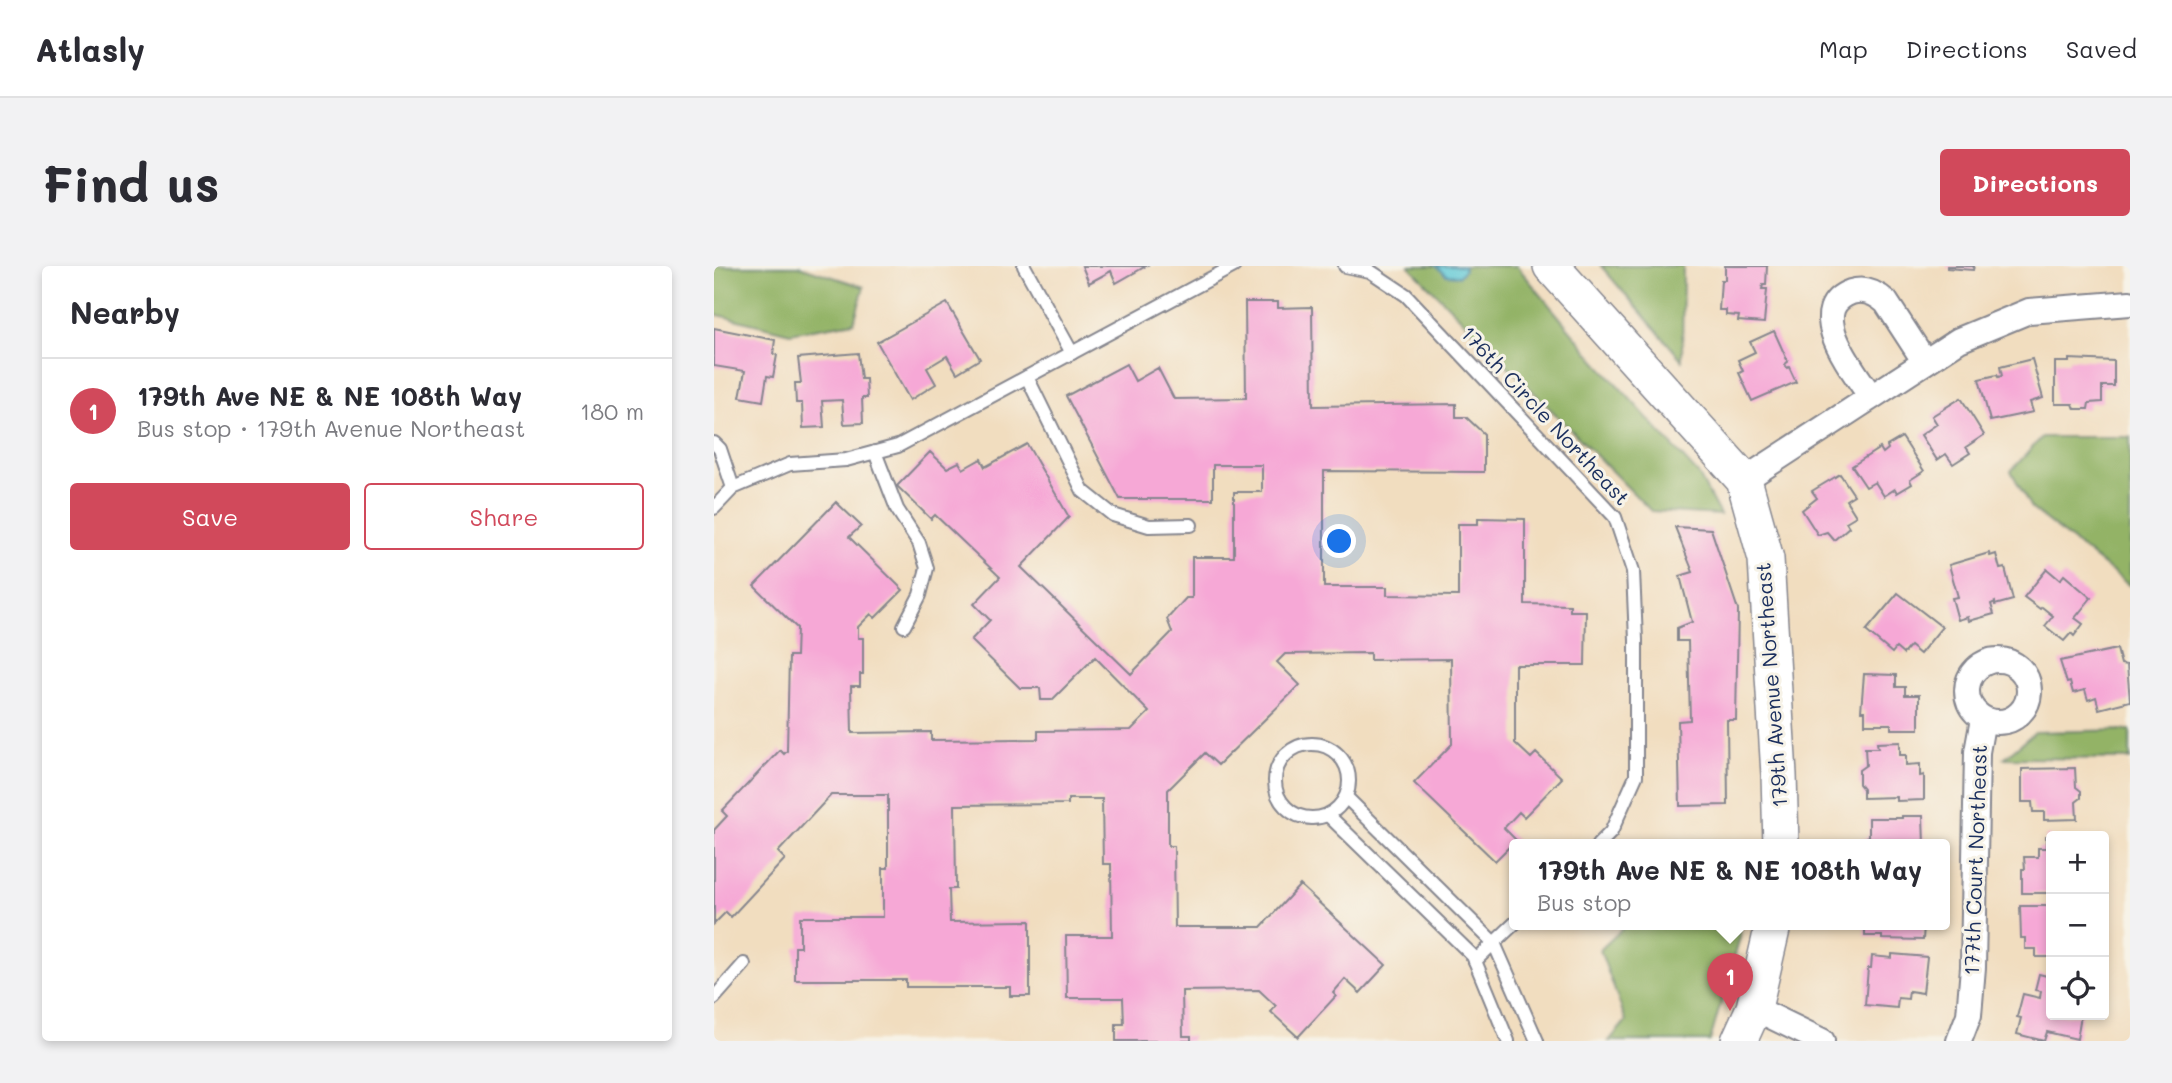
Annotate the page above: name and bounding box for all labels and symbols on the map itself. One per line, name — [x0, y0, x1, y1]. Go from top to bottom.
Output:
street label: 176th Circle Northeast — [1456, 319, 1636, 510]
your location — [1322, 524, 1356, 558]
street label: 179th Avenue Northeast — [1748, 562, 1793, 809]
street label: 177th Court Northeast — [1957, 744, 1992, 976]
pin: 1 — [1707, 953, 1753, 1011]

